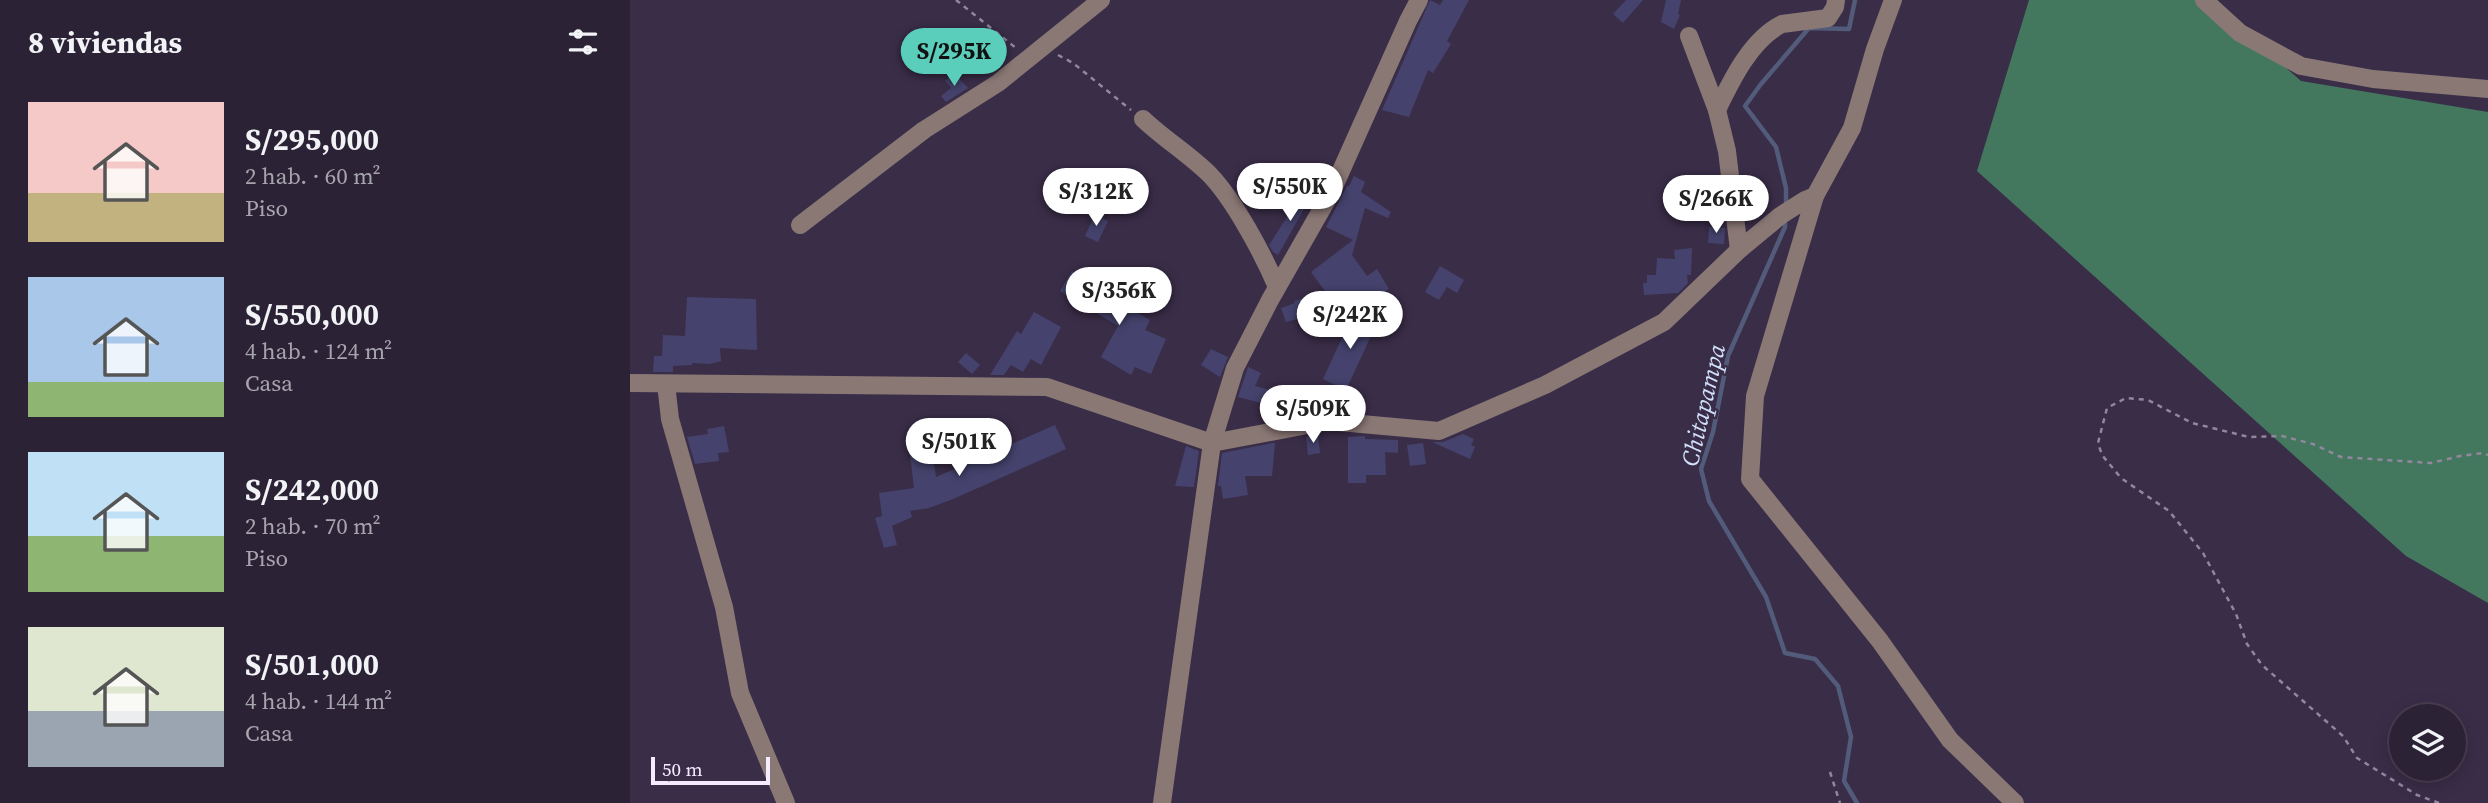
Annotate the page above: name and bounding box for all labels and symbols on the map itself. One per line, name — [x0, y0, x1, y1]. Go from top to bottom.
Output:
pin: S/295K — [897, 28, 1011, 88]
pin: S/550K — [1233, 164, 1347, 223]
pin: S/312K — [1039, 168, 1153, 228]
pin: S/266K — [1659, 176, 1773, 235]
pin: S/356K — [1062, 268, 1176, 327]
pin: S/242K — [1293, 292, 1407, 351]
water label: Chitapampa — [1673, 340, 1733, 469]
pin: S/509K — [1256, 386, 1370, 445]
pin: S/501K — [902, 419, 1016, 478]
scale bar — [651, 754, 770, 786]

